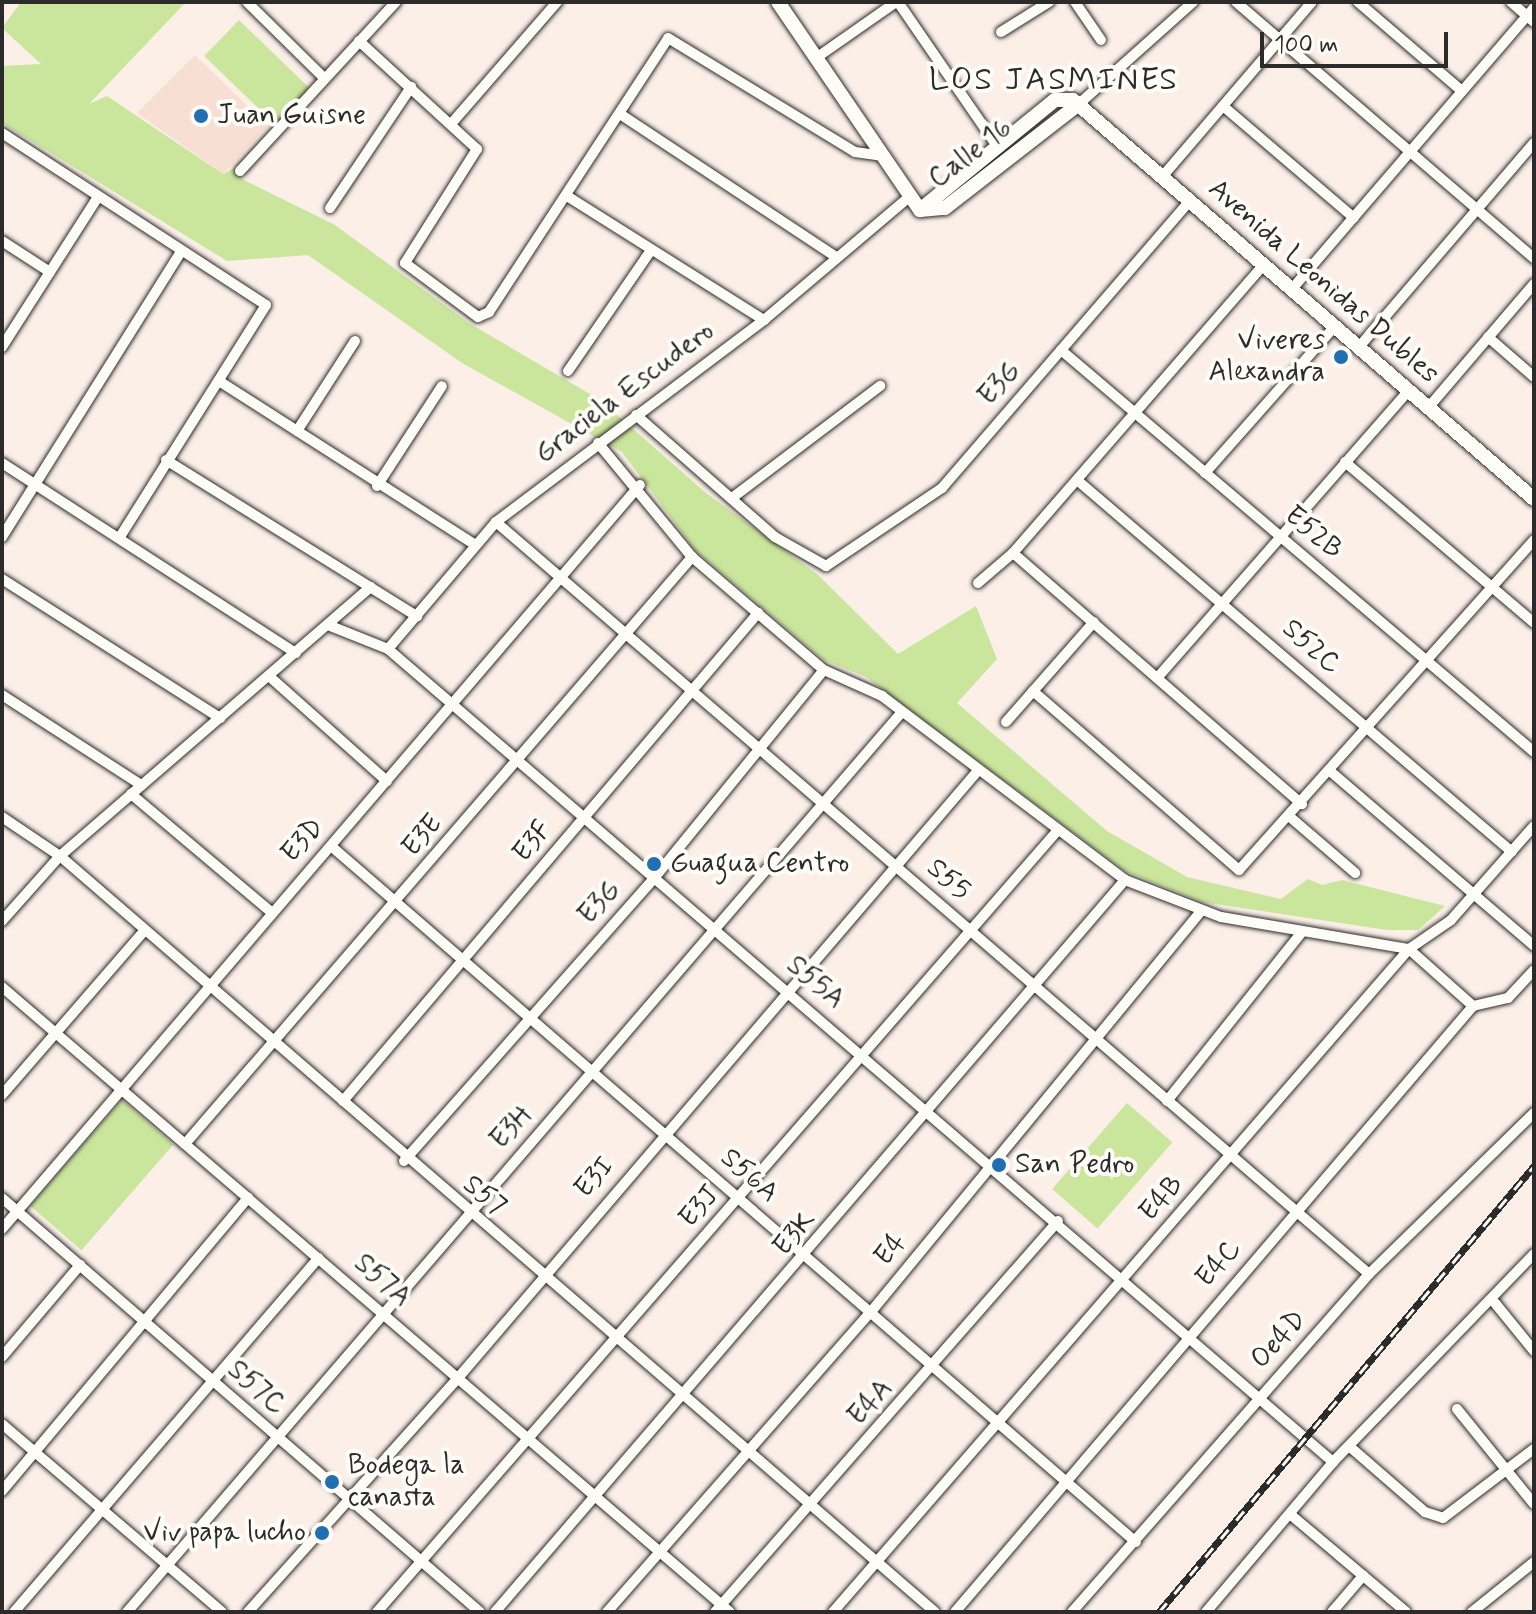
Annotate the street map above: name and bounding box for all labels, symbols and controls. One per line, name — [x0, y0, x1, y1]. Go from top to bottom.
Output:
scale bar — [1264, 16, 1452, 66]
text: 100 m — [1274, 30, 1338, 61]
district label: LOS JASMINES — [931, 61, 1177, 99]
place label: Juan Guisne — [217, 99, 369, 133]
marker: Juan Guisne — [192, 107, 210, 125]
street label: Calle 16 — [923, 112, 1019, 196]
street label: Avenida Leonidas Dubles — [1200, 172, 1446, 392]
street label: Graciela Escudero — [533, 318, 717, 468]
place label: Viveres Alexandra — [1209, 324, 1325, 390]
marker: Viveres Alexandra — [1332, 348, 1350, 366]
street label: E3G — [972, 355, 1028, 413]
street label: E52B — [1277, 499, 1349, 567]
street label: S52C — [1275, 612, 1347, 682]
street label: E3E — [395, 808, 451, 864]
street label: E3D — [274, 812, 332, 870]
street label: E3F — [506, 814, 560, 870]
place label: Guagua Centro — [670, 847, 851, 881]
street label: S55 — [919, 852, 977, 908]
marker: Guagua Centro — [645, 855, 663, 873]
street label: E3G — [572, 874, 628, 932]
street label: S55A — [779, 949, 851, 1017]
street label: E3H — [484, 1099, 540, 1157]
street label: S56A — [713, 1142, 785, 1210]
place label: San Pedro — [1015, 1148, 1133, 1182]
street label: E3I — [568, 1150, 622, 1206]
marker: San Pedro — [990, 1156, 1008, 1174]
street label: S57 — [455, 1168, 513, 1224]
street label: E4B — [1133, 1169, 1191, 1229]
street label: E3J — [672, 1179, 728, 1235]
street label: E3K — [766, 1205, 824, 1263]
street label: E4 — [868, 1227, 914, 1273]
street label: E4C — [1189, 1233, 1249, 1295]
street label: S57A — [347, 1247, 417, 1315]
street label: Oe4D — [1244, 1304, 1314, 1376]
street label: S57C — [220, 1354, 292, 1422]
street label: E4A — [841, 1373, 901, 1433]
place label: Bodega la canasta — [348, 1449, 465, 1515]
marker: Bodega la canasta — [323, 1473, 341, 1491]
place label: Viv papa lucho — [143, 1516, 306, 1550]
marker: Viv papa lucho — [313, 1524, 331, 1542]

